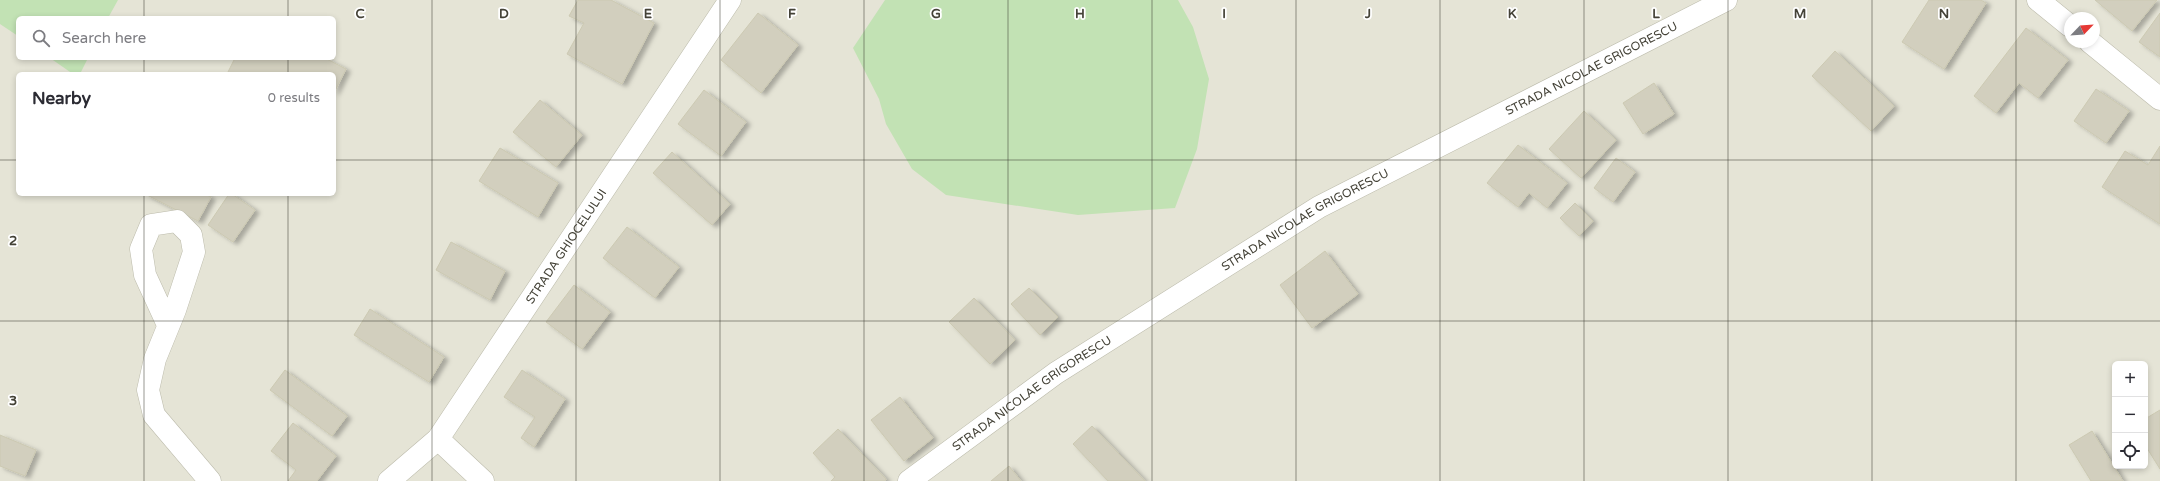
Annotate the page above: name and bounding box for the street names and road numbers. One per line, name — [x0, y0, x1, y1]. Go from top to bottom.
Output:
street label: STRADA NICOLAE GRIGORESCU — [1503, 19, 1680, 118]
street label: STRADA NICOLAE GRIGORESCU — [1219, 166, 1391, 274]
street label: STRADA GHIOCELULUI — [523, 186, 609, 306]
street label: STRADA NICOLAE GRIGORESCU — [950, 333, 1114, 454]

